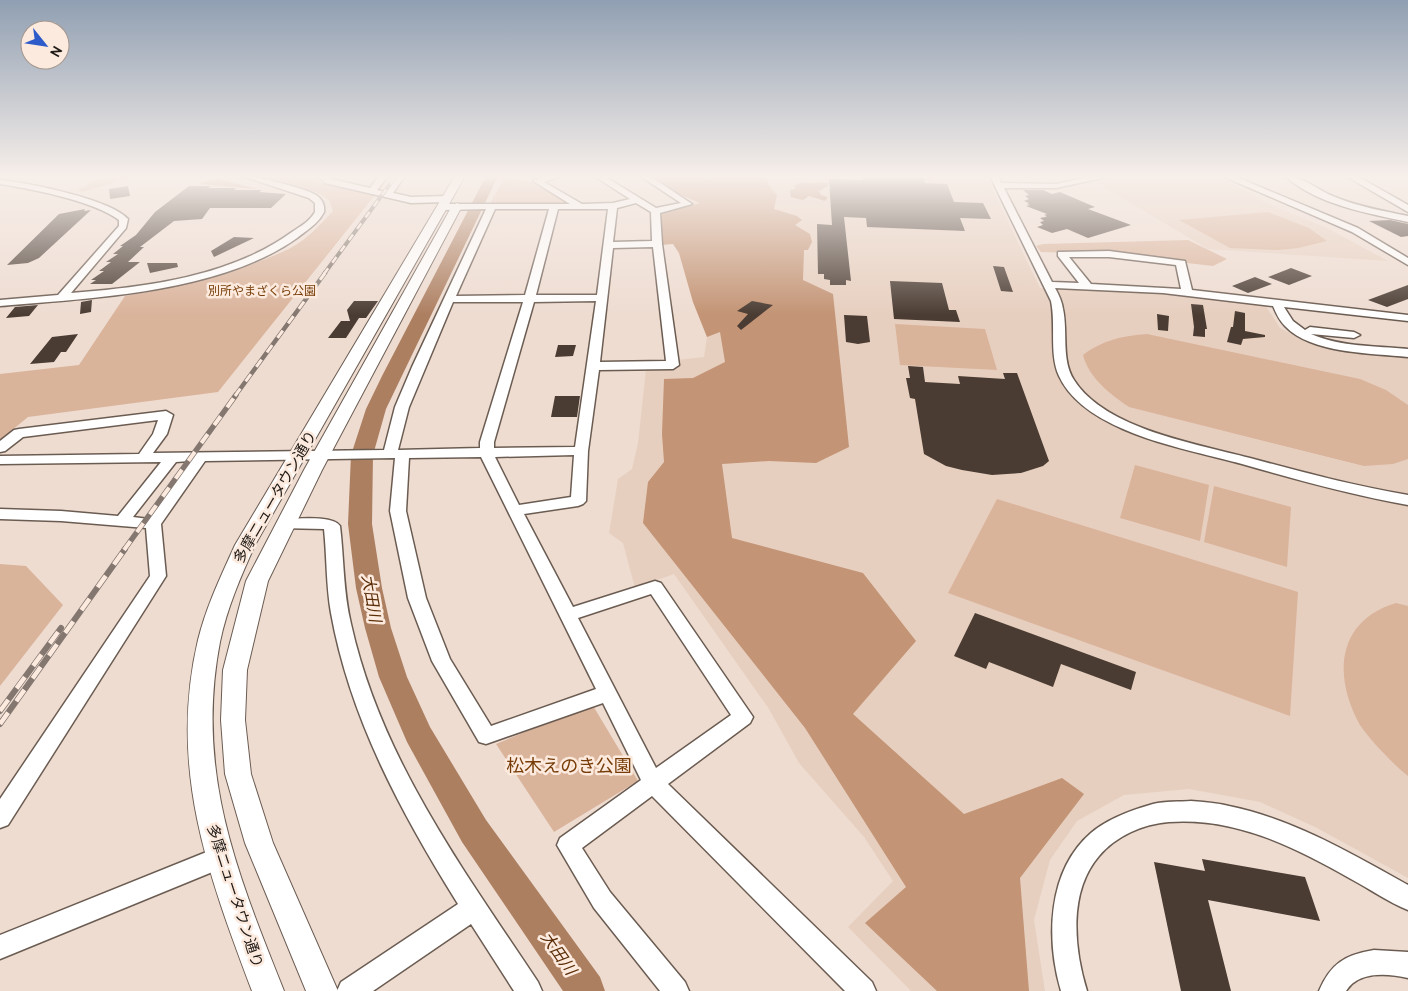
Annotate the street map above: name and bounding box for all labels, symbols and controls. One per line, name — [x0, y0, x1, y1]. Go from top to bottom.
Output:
north arrow — [20, 20, 70, 70]
text: N — [45, 42, 65, 59]
park label: 別所やまざくら公園 — [208, 284, 316, 300]
street label: 多摩ニュータウン通り — [231, 428, 322, 567]
water label: 大田川 — [356, 573, 384, 626]
park label: 松木えのき公園 — [506, 756, 632, 779]
street label: 多摩ニュータウン通り — [201, 822, 266, 971]
water label: 大田川 — [535, 929, 580, 981]

